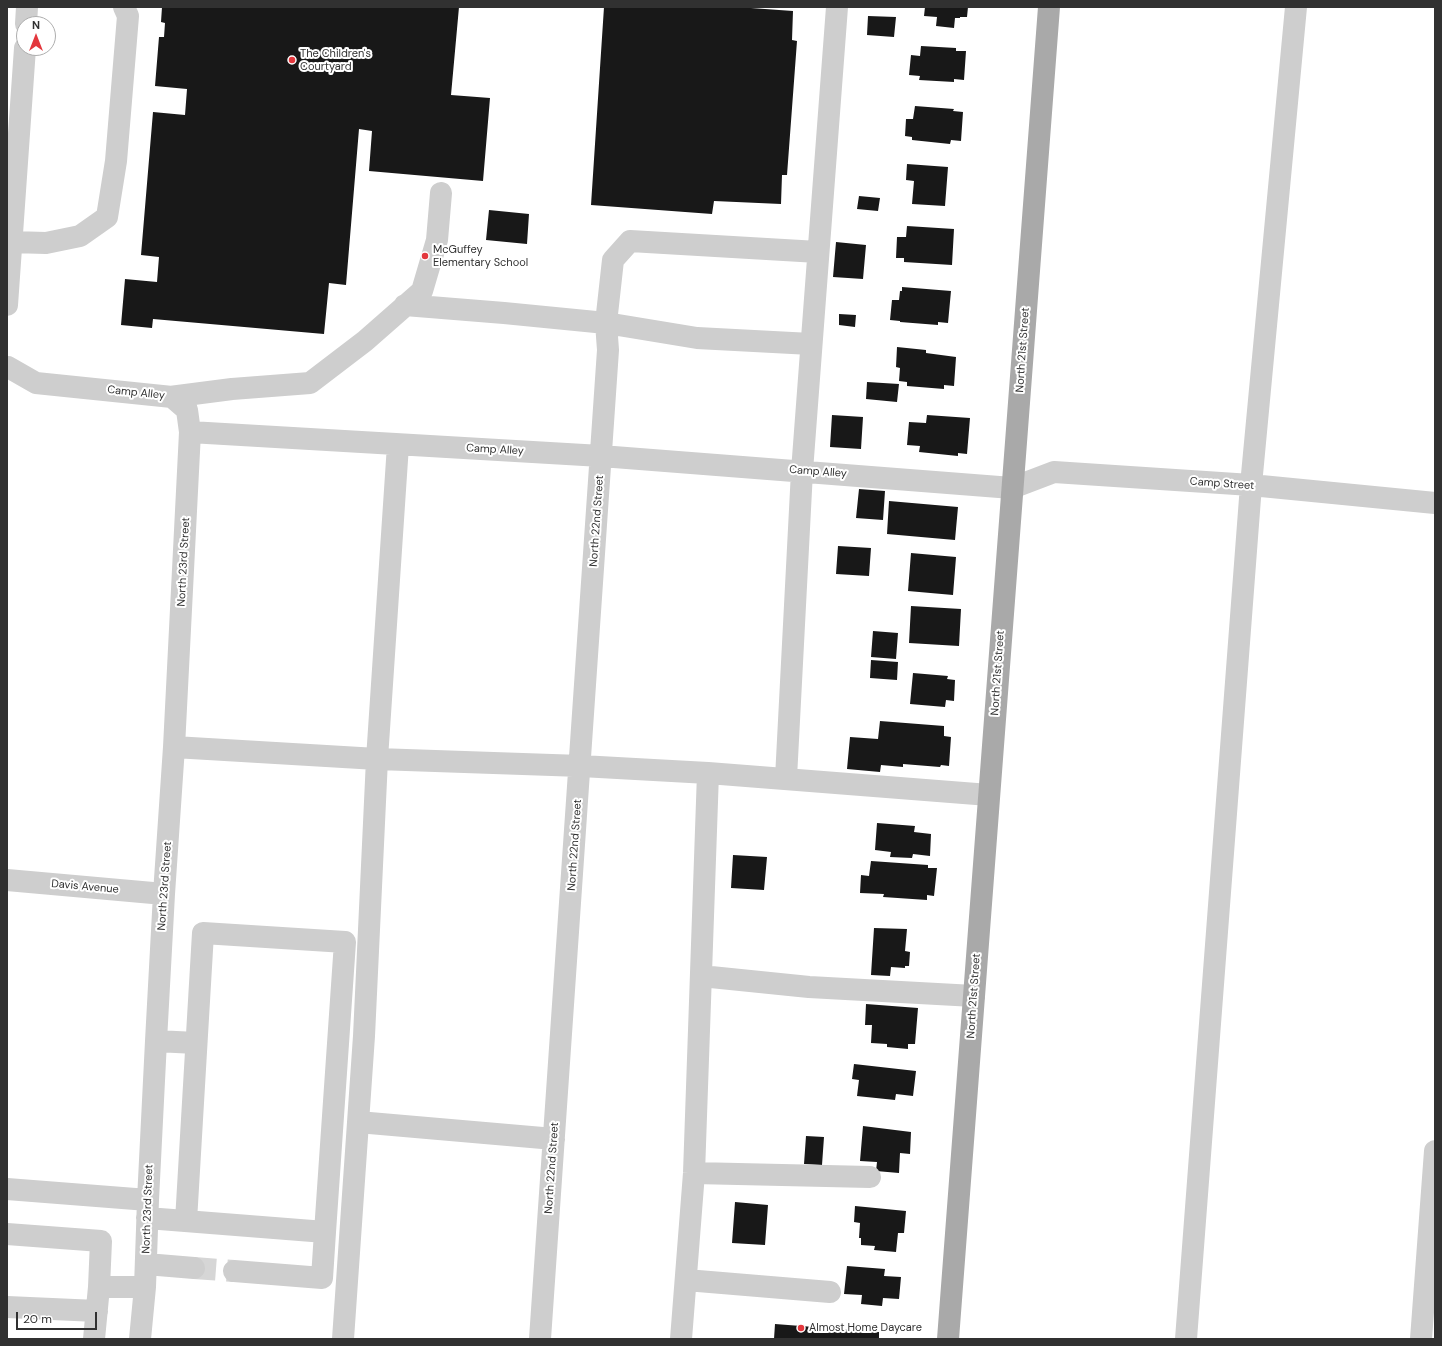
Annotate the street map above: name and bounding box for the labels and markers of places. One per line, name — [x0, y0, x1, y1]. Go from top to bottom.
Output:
place label: The Children's Courtyard — [300, 47, 371, 73]
marker: The Children's Courtyard — [287, 55, 297, 65]
place label: McGuffey Elementary School — [433, 243, 528, 269]
marker: McGuffey Elementary School — [420, 251, 430, 261]
place label: Almost Home Daycare — [809, 1321, 922, 1335]
marker: Almost Home Daycare — [796, 1323, 806, 1333]

